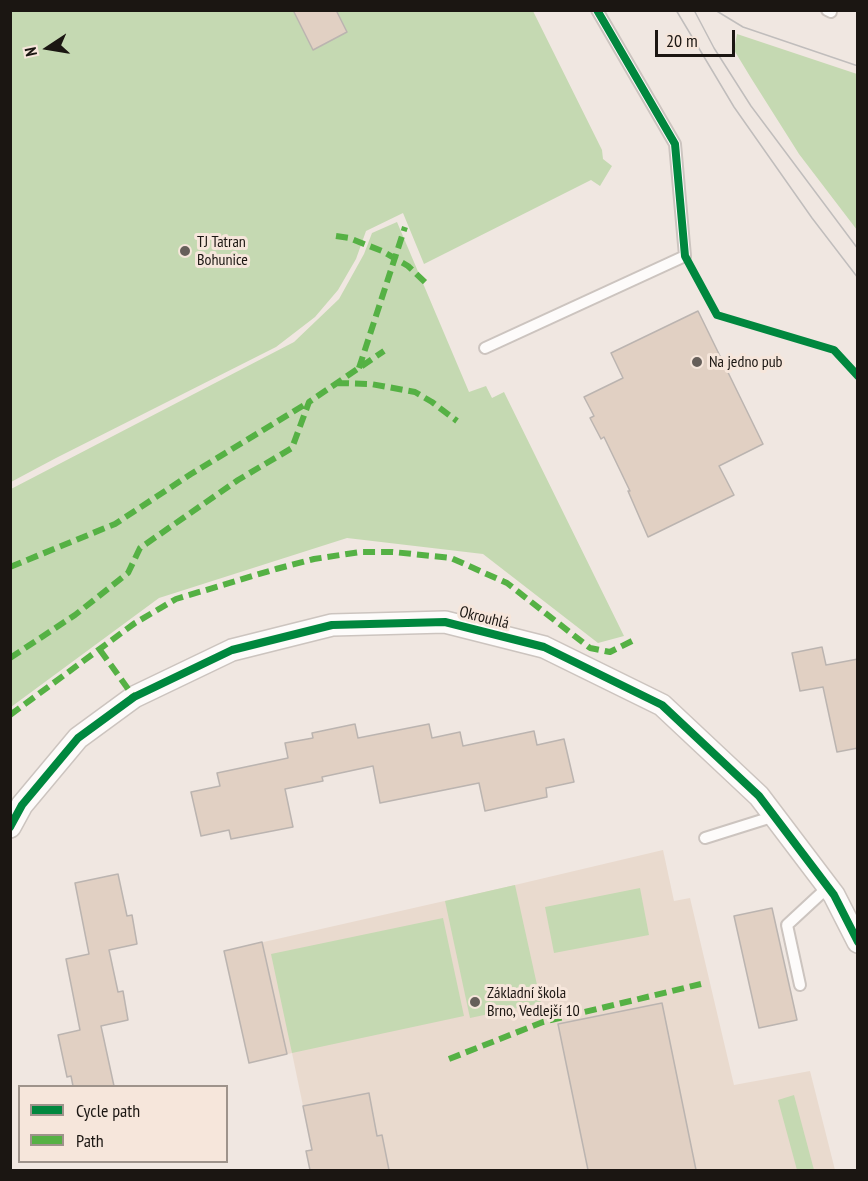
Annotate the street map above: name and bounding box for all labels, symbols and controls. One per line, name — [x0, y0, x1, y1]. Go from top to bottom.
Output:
north arrow — [18, 18, 78, 78]
scale bar — [658, 18, 738, 56]
text: 20 m — [666, 29, 698, 52]
text: N — [20, 45, 41, 58]
place label: TJ Tatran Bohunice — [197, 232, 248, 270]
marker: TJ Tatran Bohunice — [178, 244, 192, 258]
place label: Na jedno pub — [709, 352, 783, 372]
marker: Na jedno pub — [690, 355, 704, 369]
street label: Okrouhlá — [457, 603, 511, 633]
place label: Základní škola Brno, Vedlejší 10 — [487, 983, 580, 1021]
marker: Základní škola Brno, Vedlejší 10 — [468, 995, 482, 1009]
legend — [18, 1085, 228, 1163]
text: Cycle path — [76, 1099, 140, 1122]
text: Path — [76, 1129, 104, 1152]

